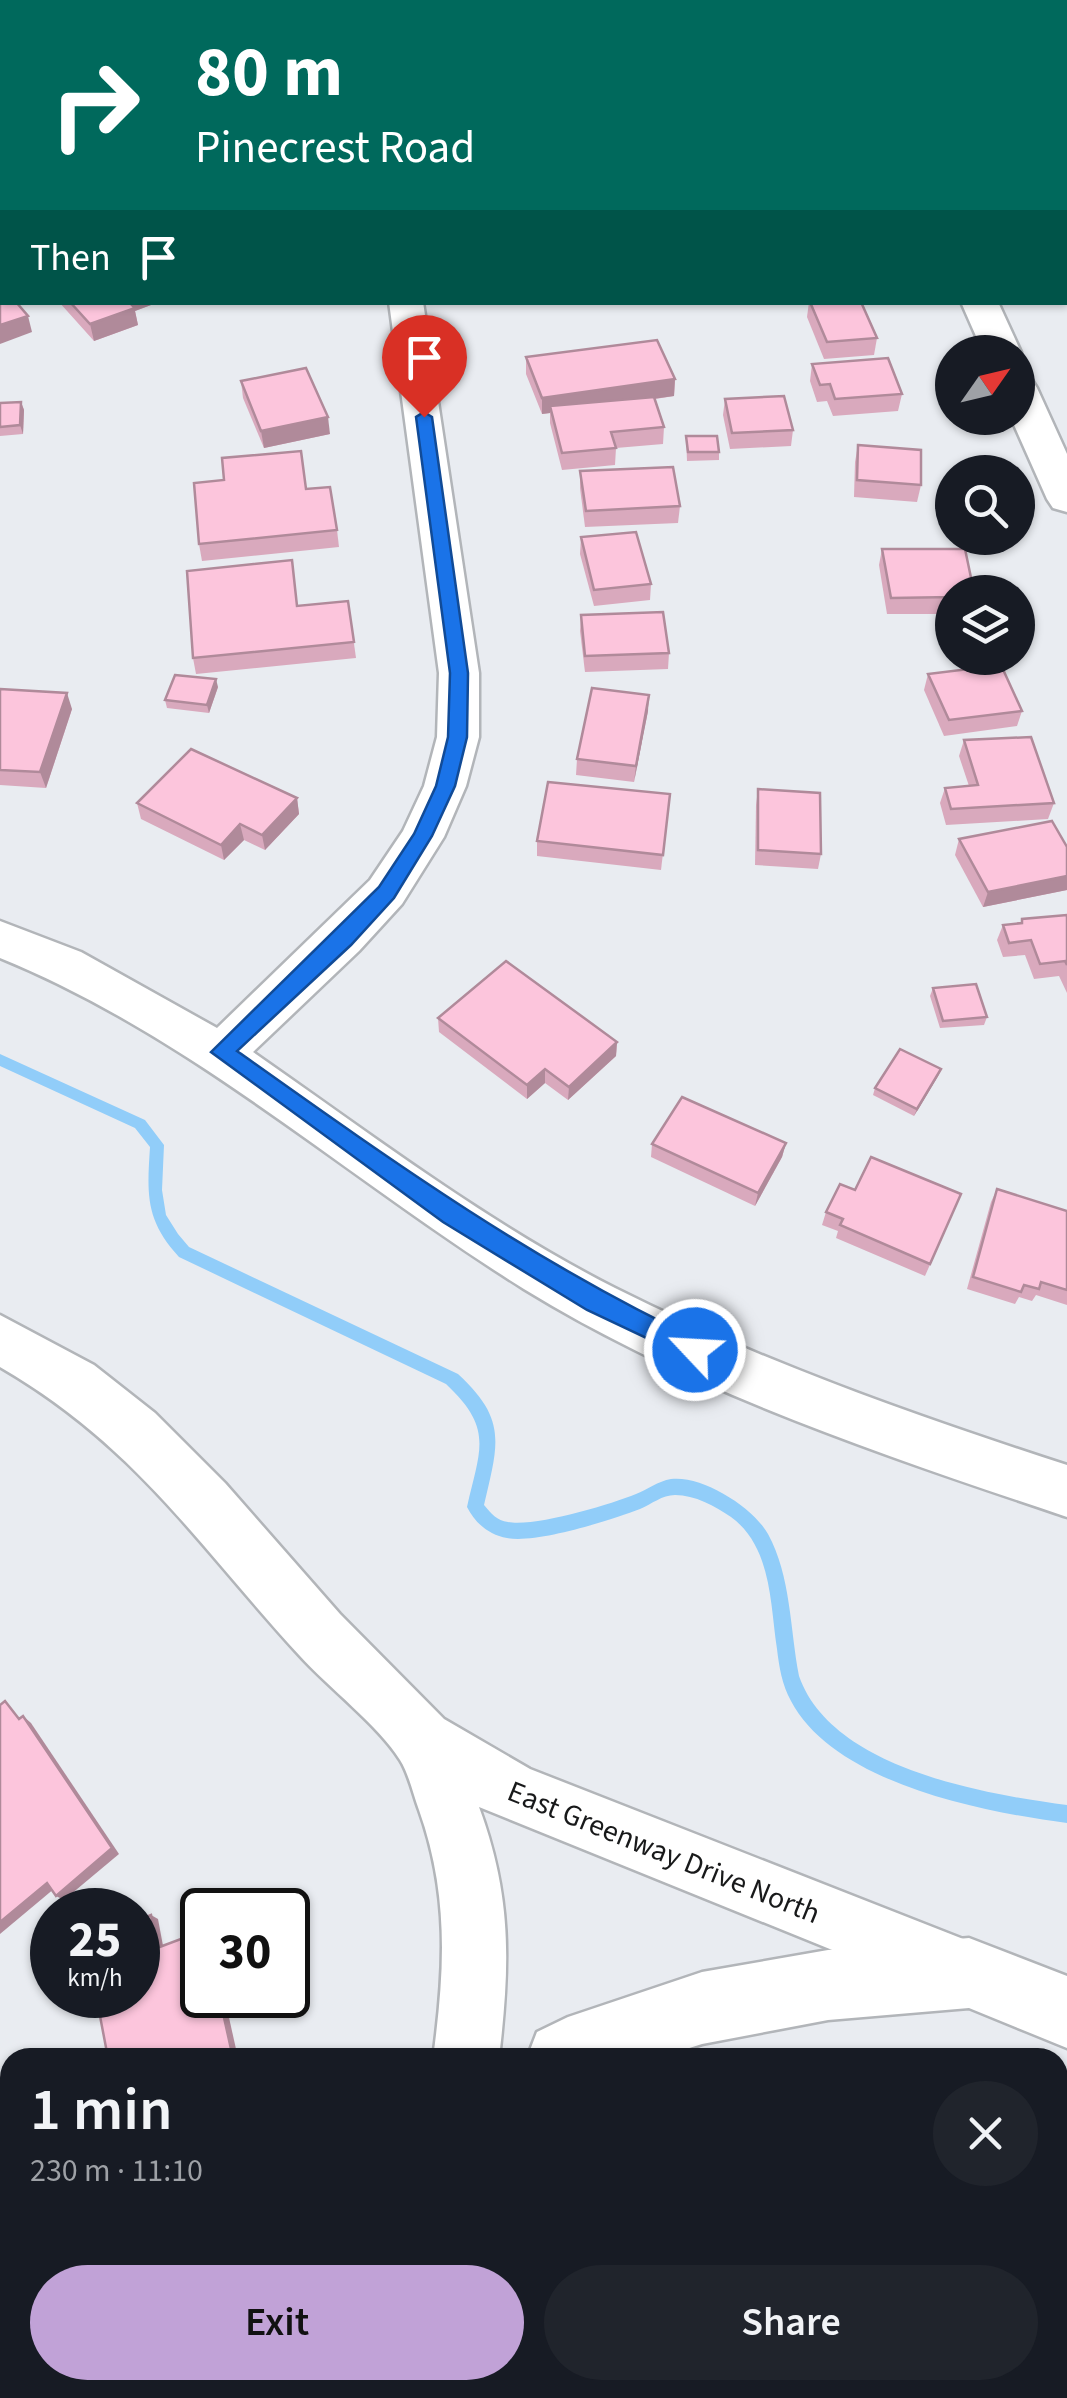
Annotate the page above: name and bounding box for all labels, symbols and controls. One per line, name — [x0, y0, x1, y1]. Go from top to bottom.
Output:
text: 80 m — [195, 23, 343, 123]
icon: right — [30, 40, 160, 170]
text: Pinecrest Road — [195, 116, 475, 180]
icon: arrive — [131, 230, 186, 285]
text: Then — [30, 231, 111, 285]
pin — [382, 315, 467, 418]
icon: arrive — [397, 330, 452, 385]
north arrow — [935, 335, 1035, 435]
map controls — [935, 335, 1035, 675]
button: search — [935, 455, 1035, 555]
button: layers — [935, 575, 1035, 675]
position arrow — [643, 1298, 747, 1402]
street label: East Greenway Drive North — [501, 1770, 827, 1935]
speed limit sign: 30 — [180, 1888, 310, 2018]
text: 25 — [69, 1905, 121, 1976]
text: km/h — [67, 1960, 123, 1996]
text: 1 min — [30, 2068, 173, 2153]
button: close — [933, 2081, 1038, 2186]
text: 230 m · 11:10 — [30, 2148, 203, 2194]
button: Exit — [30, 2265, 524, 2380]
button: Share — [544, 2265, 1038, 2380]

